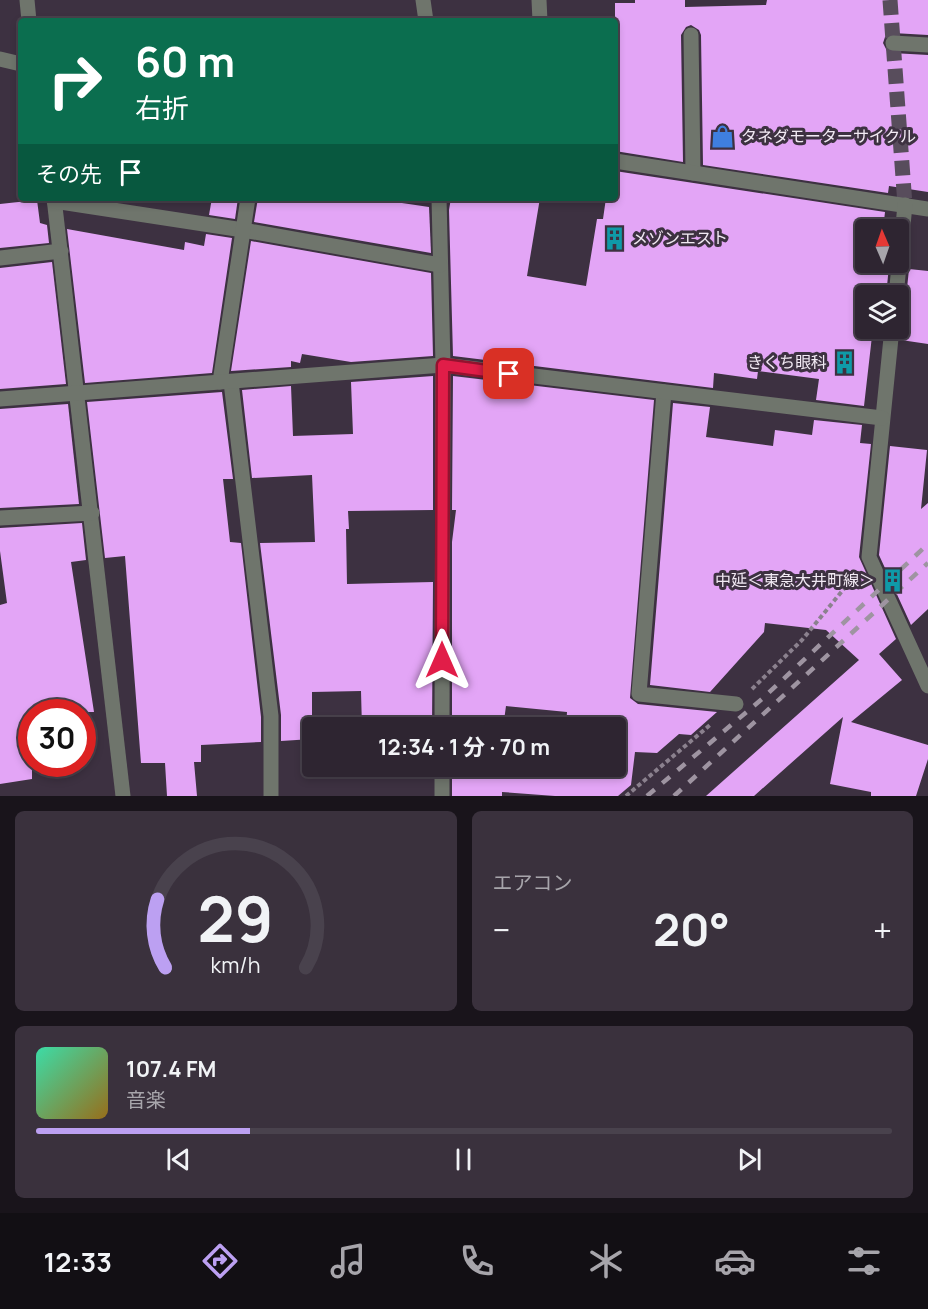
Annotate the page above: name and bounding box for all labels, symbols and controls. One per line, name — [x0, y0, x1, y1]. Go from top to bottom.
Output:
text: 60 m — [135, 32, 235, 90]
icon: right — [36, 42, 114, 120]
text: 右折 — [135, 89, 189, 126]
shop icon: タネダモーターサイクル — [710, 123, 736, 149]
place label: タネダモーターサイクル — [741, 125, 916, 147]
icon: arrive — [114, 156, 147, 189]
text: その先 — [36, 159, 102, 189]
north arrow — [855, 219, 909, 273]
map controls — [855, 219, 909, 339]
building icon: メゾンエスト — [601, 225, 627, 251]
place label: メゾンエスト — [632, 227, 728, 249]
button: layers — [855, 285, 909, 339]
pin — [483, 348, 534, 399]
building icon: きくち眼科 — [832, 349, 858, 375]
place label: きくち眼科 — [747, 351, 827, 373]
icon: arrive — [492, 357, 525, 390]
building icon: 中延＜東急大井町線＞ — [880, 567, 906, 593]
place label: 中延＜東急大井町線＞ — [715, 569, 875, 591]
position arrow — [410, 628, 474, 692]
speed limit sign: 30 — [18, 699, 96, 777]
text: 12:34 · 1 分 · 70 m — [378, 732, 550, 762]
text: エアコン — [493, 869, 573, 896]
text: 29 — [198, 875, 274, 961]
text: 20° — [653, 898, 730, 960]
text: − — [493, 907, 510, 952]
text: + — [873, 907, 892, 952]
text: km/h — [211, 950, 261, 979]
text: 107.4 FM — [126, 1054, 216, 1084]
text: 音楽 — [126, 1086, 166, 1113]
icon: previous — [162, 1143, 195, 1176]
icon: pause — [447, 1143, 480, 1176]
icon: next — [733, 1143, 766, 1176]
icon: directions — [199, 1240, 241, 1282]
icon: music — [327, 1240, 369, 1282]
icon: phone — [456, 1240, 498, 1282]
icon: climate — [585, 1240, 627, 1282]
icon: car — [714, 1240, 756, 1282]
icon: filters — [843, 1240, 885, 1282]
text: 12:33 — [43, 1243, 112, 1280]

